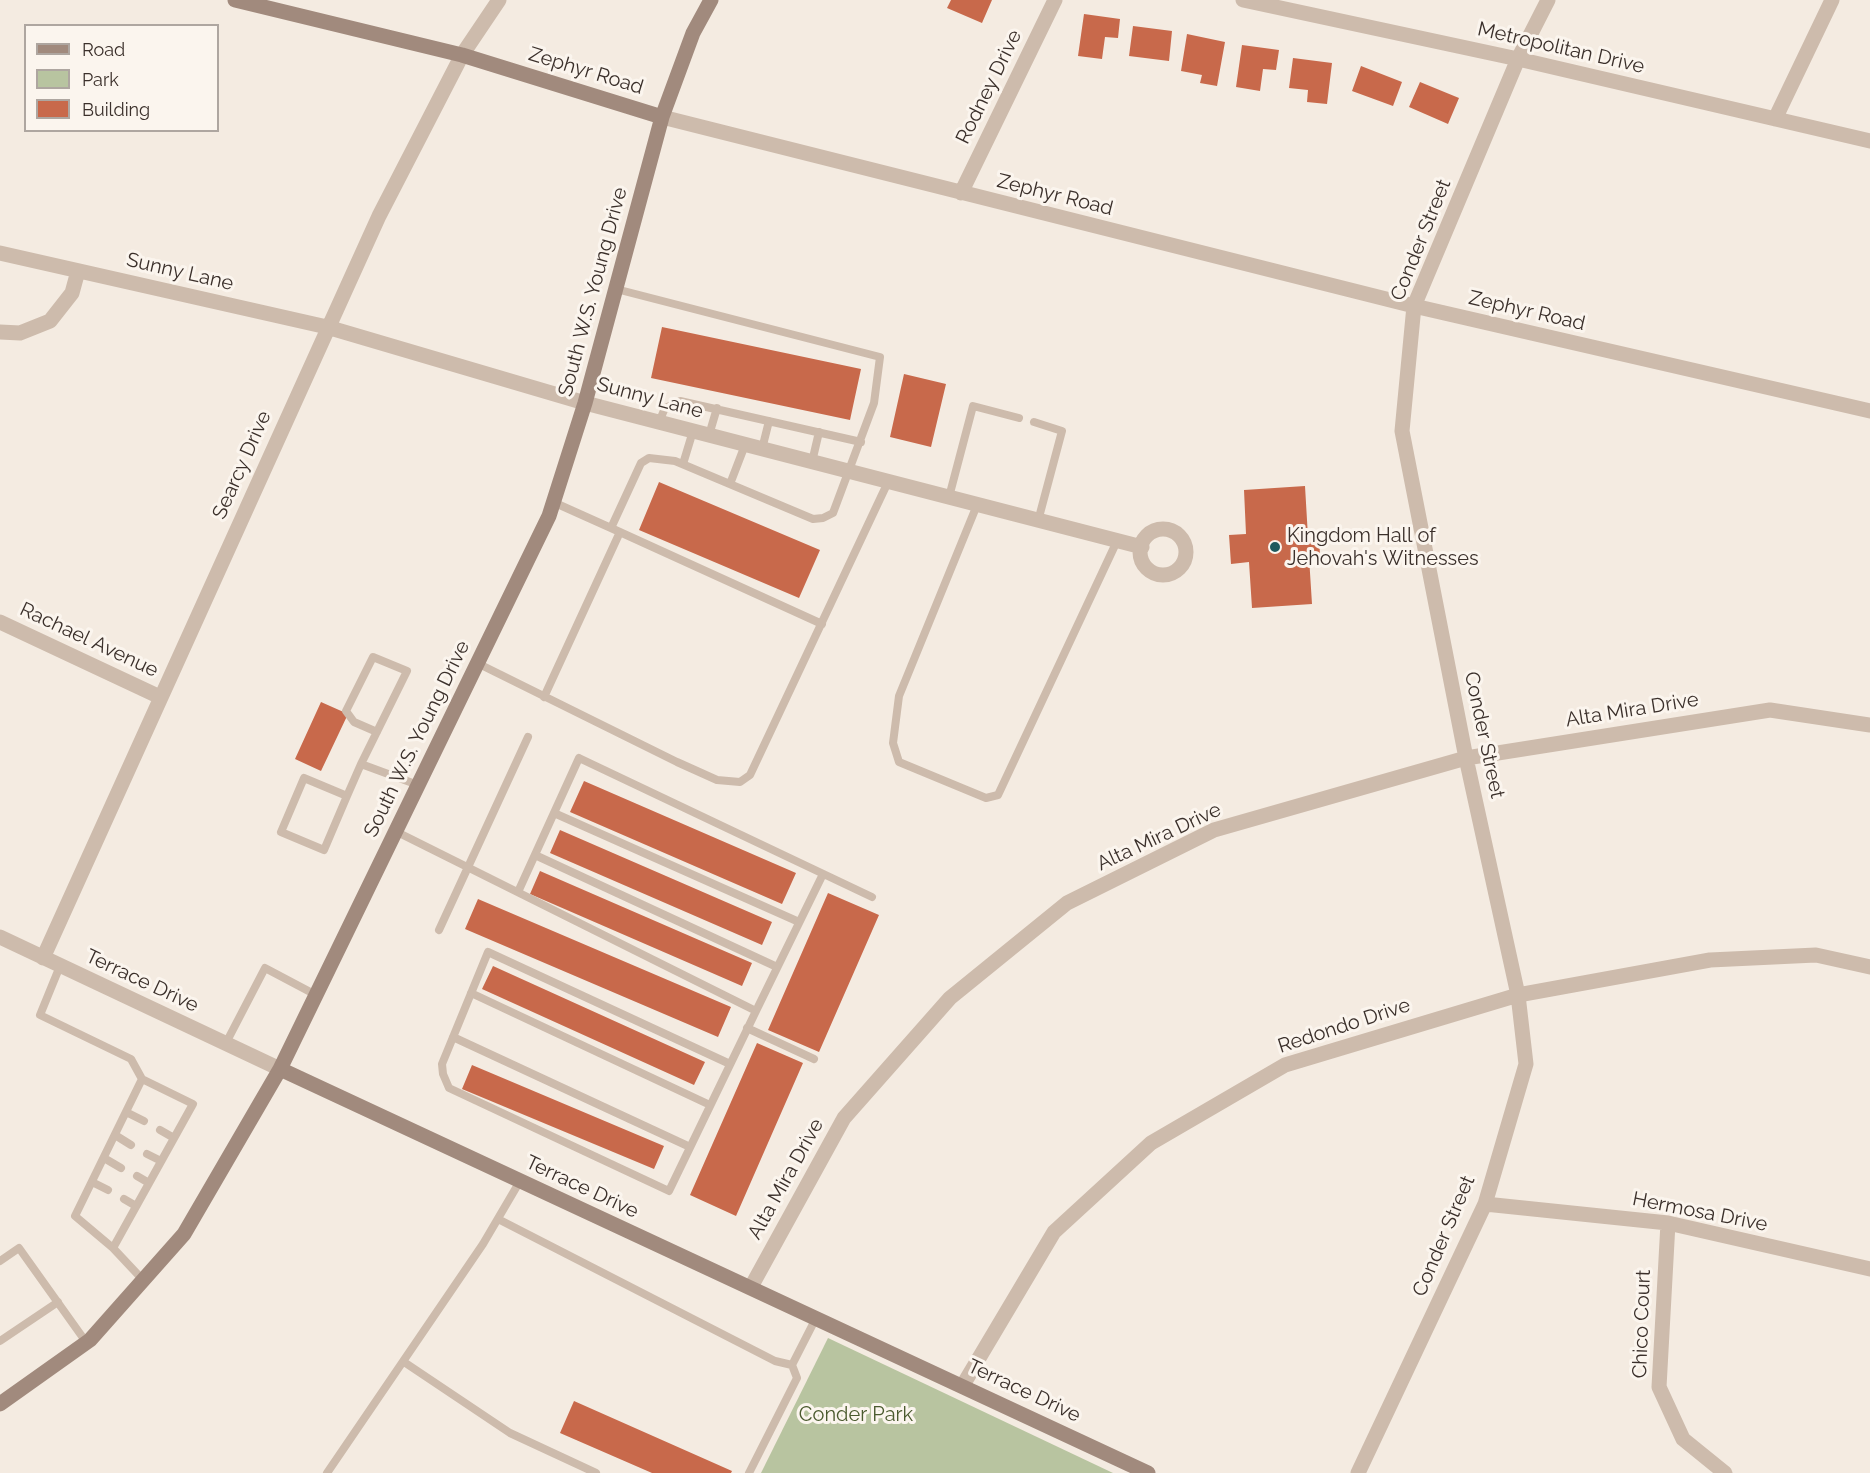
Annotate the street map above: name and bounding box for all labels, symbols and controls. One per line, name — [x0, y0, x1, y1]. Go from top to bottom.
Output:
street label: Metropolitan Drive — [1475, 17, 1647, 79]
legend — [24, 24, 219, 132]
street label: Rodney Drive — [951, 26, 1027, 148]
text: Road — [82, 39, 125, 60]
street label: Zephyr Road — [526, 42, 646, 100]
text: Park — [82, 69, 119, 90]
text: Building — [82, 99, 150, 120]
street label: Zephyr Road — [995, 169, 1115, 221]
street label: Conder Street — [1386, 176, 1456, 304]
street label: South W.S. Young Drive — [554, 185, 632, 399]
street label: Sunny Lane — [124, 248, 236, 296]
street label: Zephyr Road — [1466, 286, 1588, 336]
street label: Sunny Lane — [594, 372, 706, 424]
street label: Searcy Drive — [207, 407, 277, 523]
place label: Kingdom Hall of Jehovah's Witnesses — [1287, 524, 1479, 571]
marker: Kingdom Hall of Jehovah's Witnesses — [1268, 540, 1282, 554]
street label: Rachael Avenue — [16, 597, 162, 683]
street label: South W.S. Young Drive — [359, 637, 475, 841]
street label: Conder Street — [1459, 669, 1509, 801]
street label: Alta Mira Drive — [1564, 688, 1700, 732]
street label: Alta Mira Drive — [1093, 798, 1225, 876]
street label: Terrace Drive — [82, 944, 202, 1018]
street label: Redondo Drive — [1275, 993, 1413, 1059]
street label: Alta Mira Drive — [743, 1114, 829, 1244]
street label: Terrace Drive — [522, 1150, 642, 1224]
street label: Conder Street — [1408, 1172, 1480, 1300]
street label: Hermosa Drive — [1630, 1187, 1770, 1237]
street label: Chico Court — [1628, 1269, 1656, 1379]
street label: Terrace Drive — [964, 1354, 1084, 1428]
park label: Conder Park — [799, 1403, 913, 1427]

